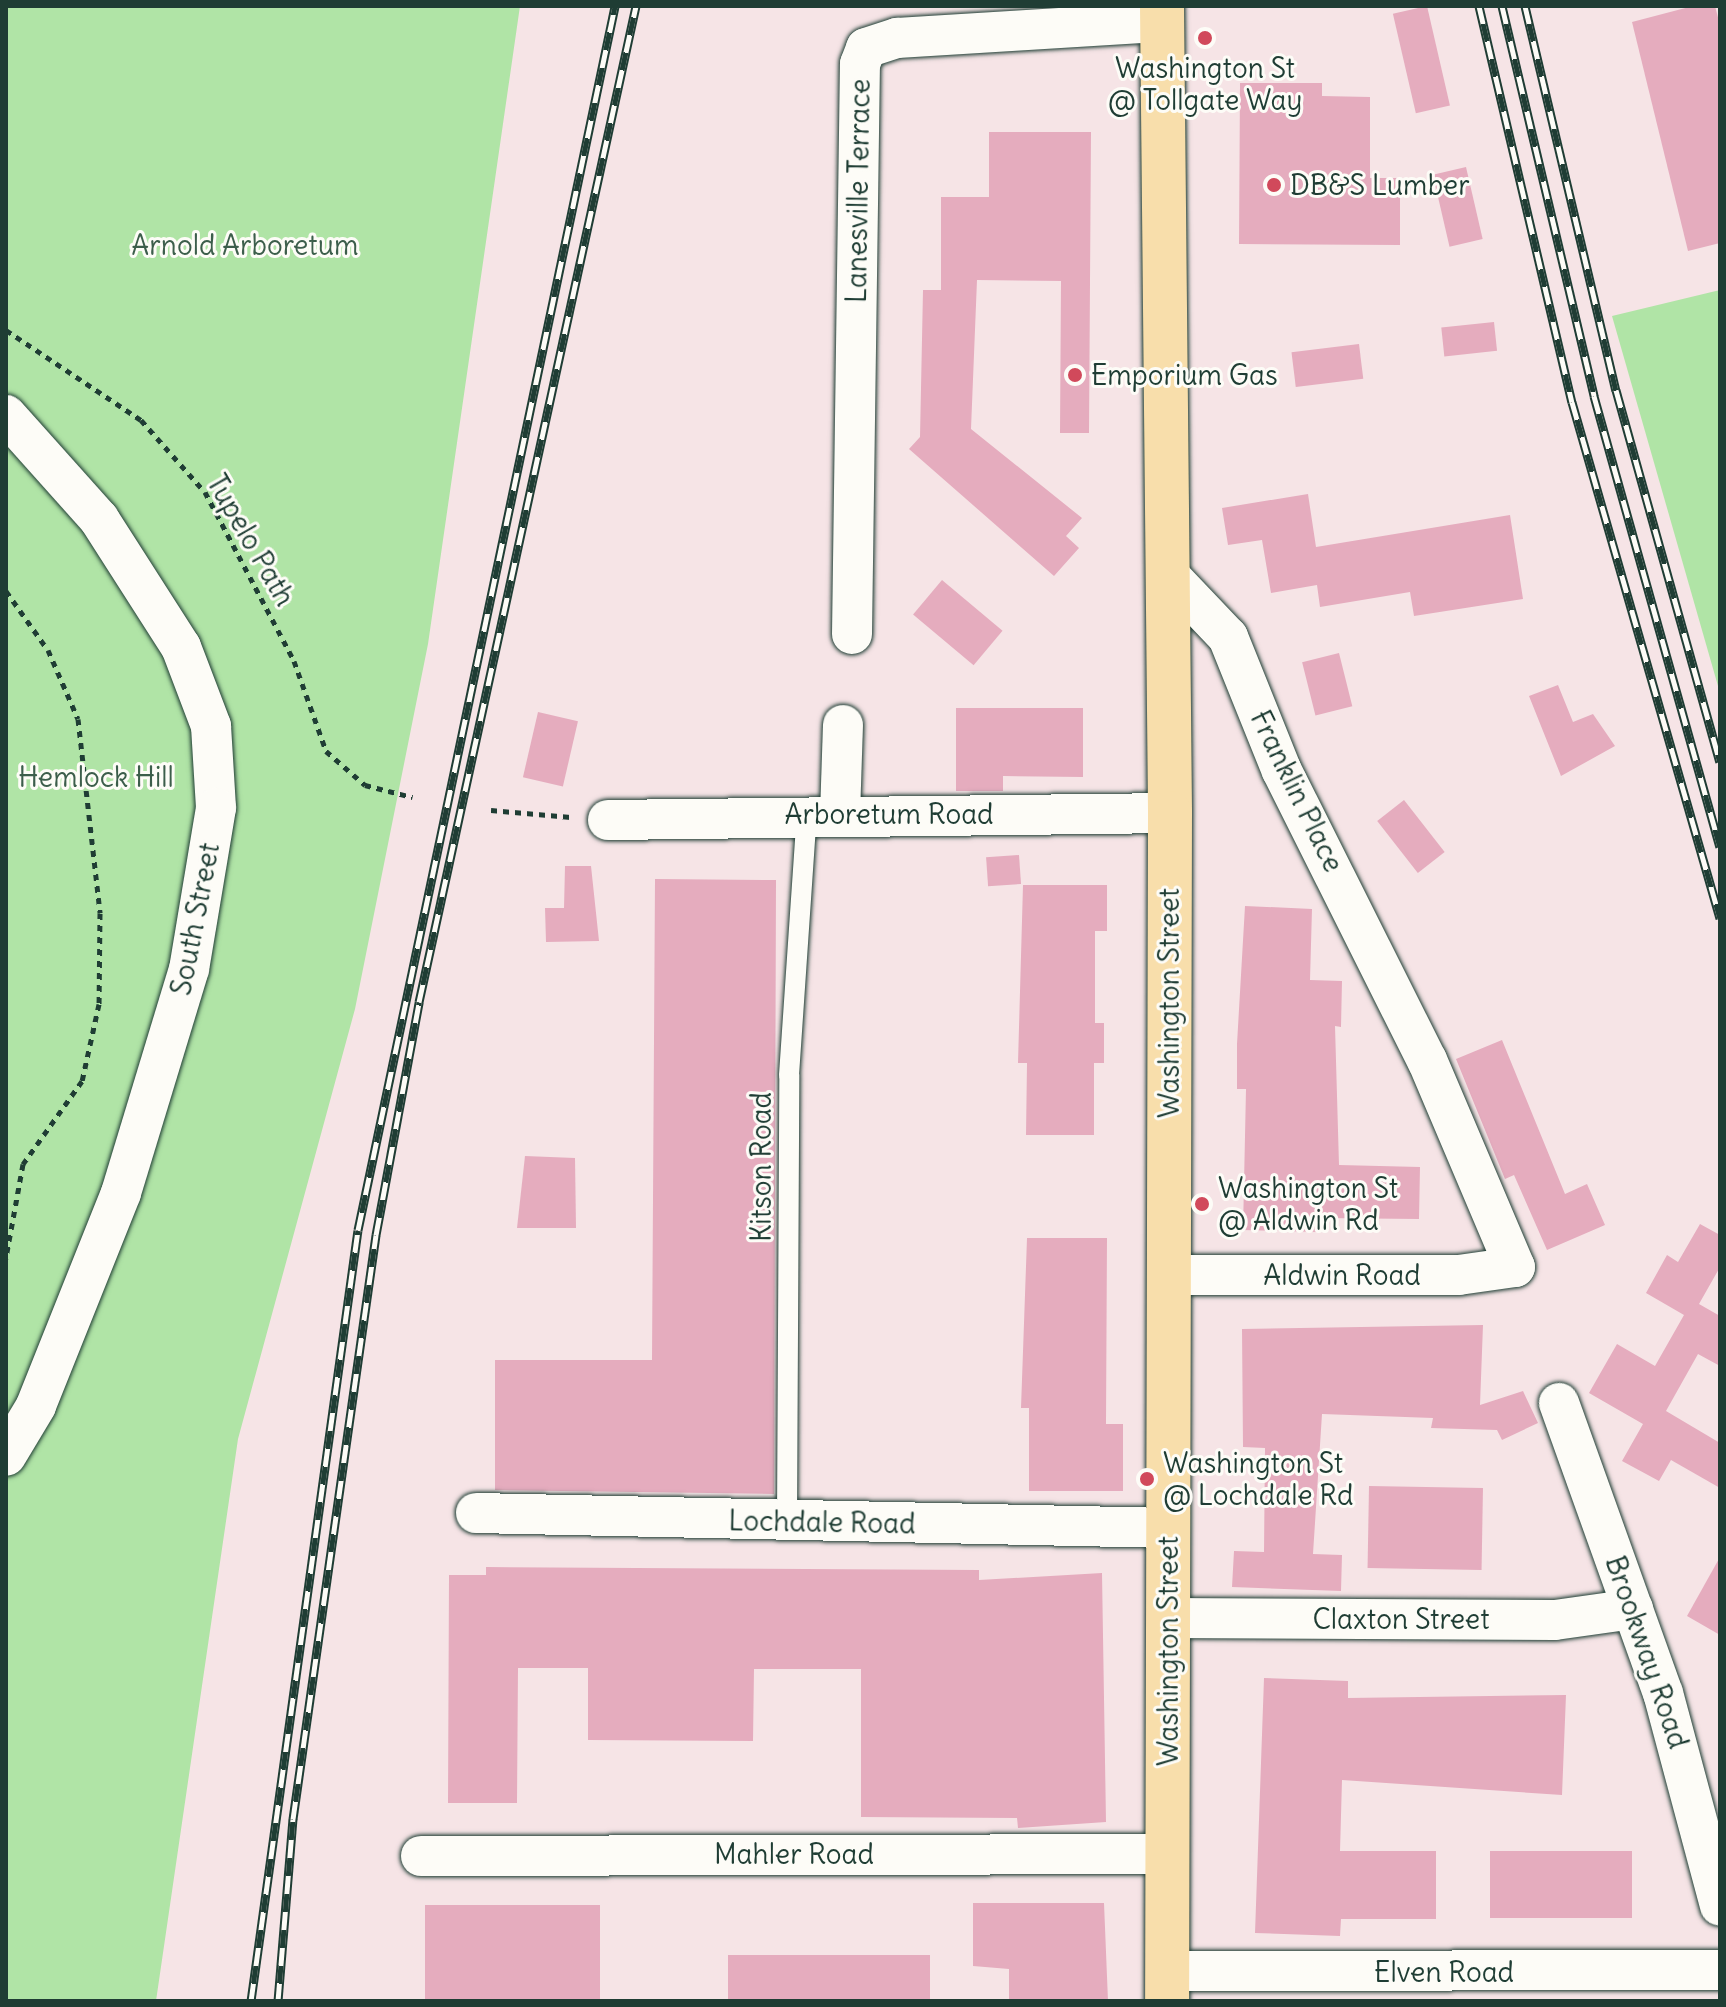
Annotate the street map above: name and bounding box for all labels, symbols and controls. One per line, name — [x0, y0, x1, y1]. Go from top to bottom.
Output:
marker: Washington St @ Tollgate Way — [1196, 29, 1214, 47]
place label: Washington St @ Tollgate Way — [1108, 51, 1302, 117]
street label: Lanesville Terrace — [839, 79, 877, 303]
place label: DB&S Lumber — [1290, 168, 1470, 202]
marker: DB&S Lumber — [1265, 176, 1283, 194]
park label: Arnold Arboretum — [131, 228, 359, 262]
place label: Emporium Gas — [1091, 358, 1278, 392]
marker: Emporium Gas — [1066, 366, 1084, 384]
street label: Tupelo Path — [200, 468, 302, 612]
street label: Franklin Place — [1243, 705, 1351, 877]
park label: Hemlock Hill — [18, 760, 174, 794]
street label: Arboretum Road — [785, 797, 993, 831]
street label: South Street — [164, 840, 226, 998]
street label: Washington Street — [1152, 888, 1186, 1118]
street label: Kitson Road — [744, 1092, 778, 1242]
place label: Washington St @ Aldwin Rd — [1218, 1171, 1398, 1237]
marker: Washington St @ Aldwin Rd — [1193, 1195, 1211, 1213]
street label: Aldwin Road — [1263, 1258, 1421, 1292]
place label: Washington St @ Lochdale Rd — [1163, 1446, 1353, 1512]
marker: Washington St @ Lochdale Rd — [1138, 1470, 1156, 1488]
street label: Lochdale Road — [728, 1504, 916, 1540]
street label: Washington Street — [1151, 1536, 1185, 1766]
street label: Brookway Road — [1598, 1551, 1696, 1753]
street label: Claxton Street — [1312, 1602, 1490, 1636]
street label: Mahler Road — [714, 1837, 874, 1871]
street label: Elven Road — [1374, 1955, 1514, 1989]

